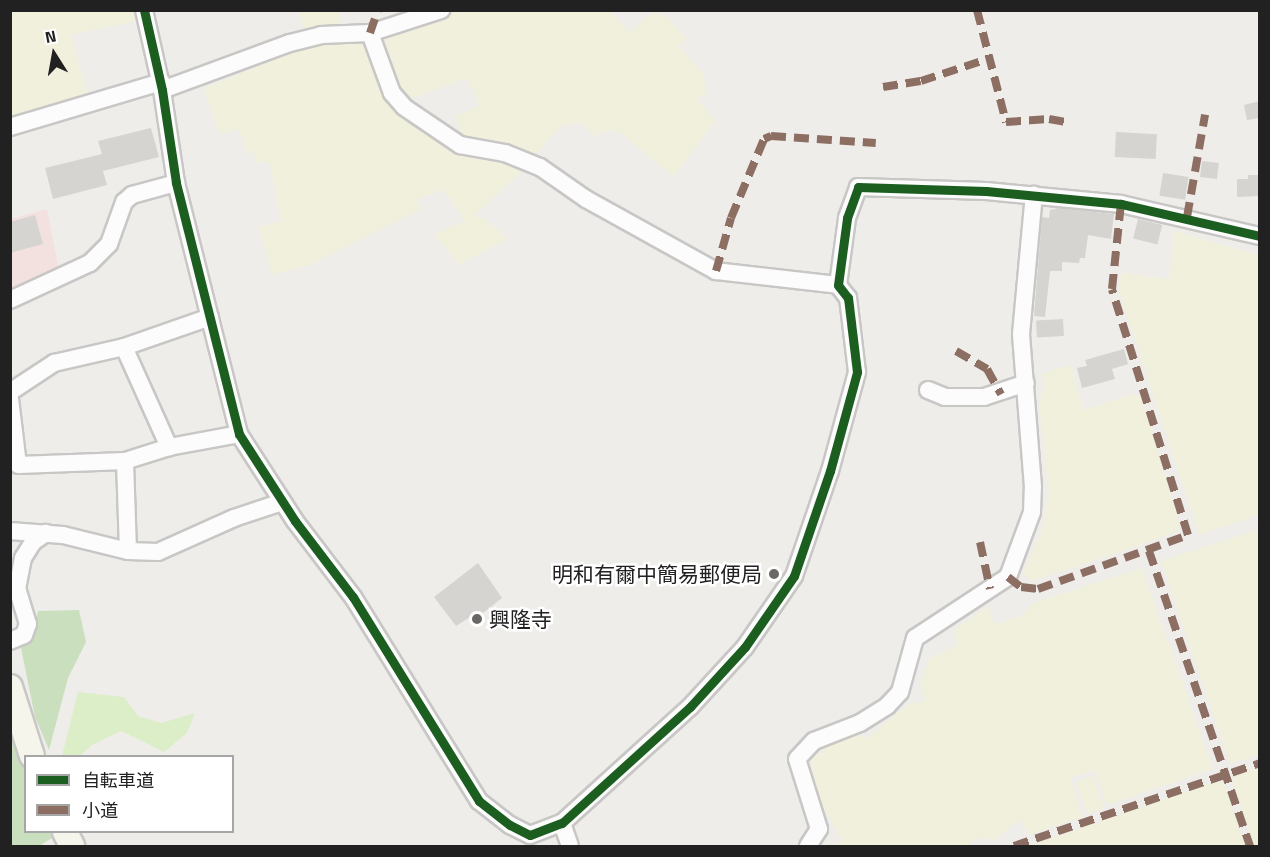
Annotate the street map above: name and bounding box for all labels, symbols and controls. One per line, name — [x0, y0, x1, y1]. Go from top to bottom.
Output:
text: N — [43, 23, 58, 49]
north arrow — [24, 24, 84, 84]
place label: 明和有爾中簡易郵便局 — [552, 561, 762, 587]
marker: 明和有爾中簡易郵便局 — [767, 567, 781, 581]
place label: 興隆寺 — [489, 606, 552, 632]
marker: 興隆寺 — [470, 612, 484, 626]
legend — [24, 755, 234, 833]
text: 自転車道 — [82, 767, 154, 794]
text: 小道 — [82, 797, 118, 824]

